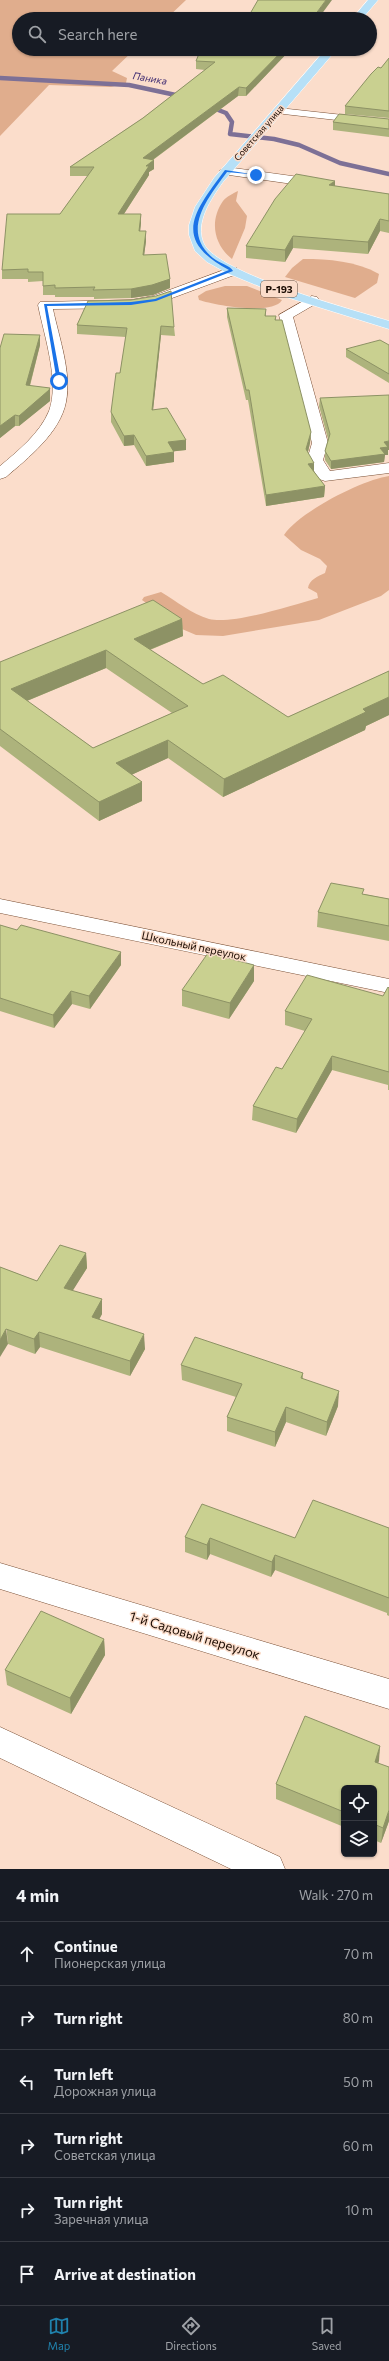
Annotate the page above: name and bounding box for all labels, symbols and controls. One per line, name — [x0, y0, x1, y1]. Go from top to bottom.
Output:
search box — [12, 12, 377, 56]
icon: search — [26, 23, 48, 45]
text: Search here — [58, 25, 137, 43]
water label: Паника — [132, 69, 168, 87]
street label: Советская улица — [231, 102, 286, 163]
route end — [247, 166, 265, 184]
road number: Р-193 — [261, 281, 297, 297]
route start — [50, 372, 68, 390]
street label: Школьный переулок — [141, 928, 248, 963]
street label: 1-й Садовый переулок — [128, 1608, 262, 1662]
map controls — [341, 1785, 377, 1857]
button: locate — [341, 1785, 377, 1821]
button: layers — [341, 1821, 377, 1857]
text: 4 min — [16, 1885, 59, 1906]
text: Walk · 270 m — [299, 1887, 373, 1903]
text: Continue — [54, 1937, 118, 1955]
icon: ahead — [16, 1943, 38, 1965]
text: 70 m — [344, 1946, 373, 1962]
text: Пионерская улица — [54, 1955, 166, 1971]
icon: right — [16, 2007, 38, 2029]
text: Turn right — [54, 2009, 123, 2027]
text: 80 m — [343, 2010, 373, 2026]
text: Turn left — [54, 2065, 113, 2083]
icon: left — [16, 2071, 38, 2093]
text: 50 m — [343, 2074, 373, 2090]
text: Дорожная улица — [54, 2083, 156, 2099]
text: Turn right — [54, 2129, 123, 2147]
icon: right — [16, 2135, 38, 2157]
text: 60 m — [343, 2138, 373, 2154]
text: Советская улица — [54, 2147, 155, 2163]
text: Turn right — [54, 2193, 123, 2211]
icon: right — [16, 2199, 38, 2221]
text: 10 m — [345, 2202, 373, 2218]
text: Заречная улица — [54, 2211, 149, 2227]
icon: arrive — [16, 2263, 38, 2285]
text: Arrive at destination — [54, 2265, 196, 2283]
tab: Map — [48, 2315, 70, 2352]
tab: Directions — [165, 2315, 217, 2352]
tab: Saved — [312, 2315, 341, 2352]

